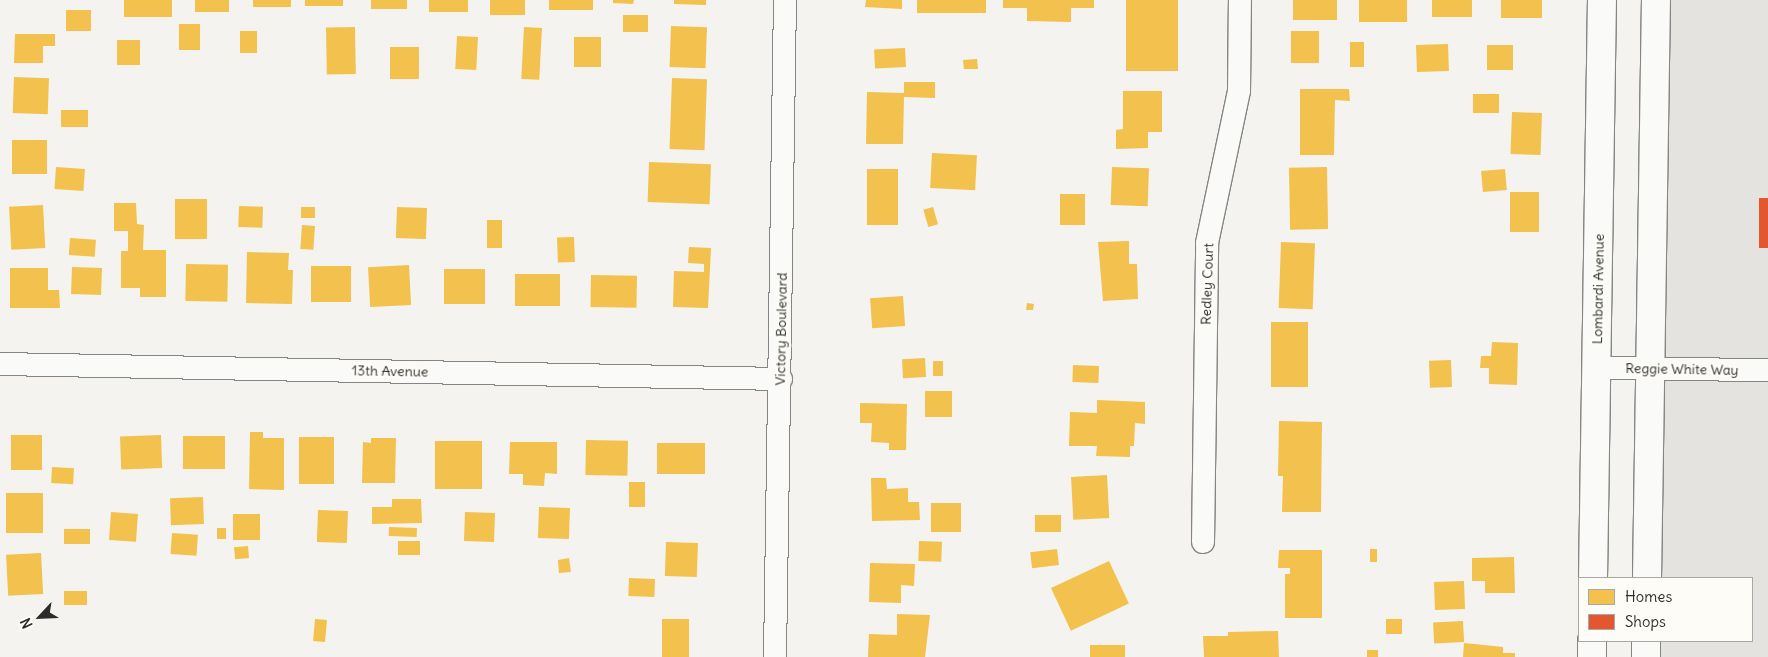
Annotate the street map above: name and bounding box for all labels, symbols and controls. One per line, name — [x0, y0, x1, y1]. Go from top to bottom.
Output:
street label: Lombardi Avenue — [1589, 234, 1607, 344]
street label: Redley Court — [1197, 243, 1217, 325]
street label: Victory Boulevard — [772, 272, 790, 386]
street label: Reggie White Way — [1625, 360, 1739, 378]
street label: 13th Avenue — [352, 362, 428, 380]
legend — [1578, 577, 1753, 642]
text: Homes — [1625, 587, 1672, 606]
north arrow — [15, 592, 65, 642]
text: Shops — [1625, 612, 1666, 631]
text: N — [16, 615, 37, 632]

